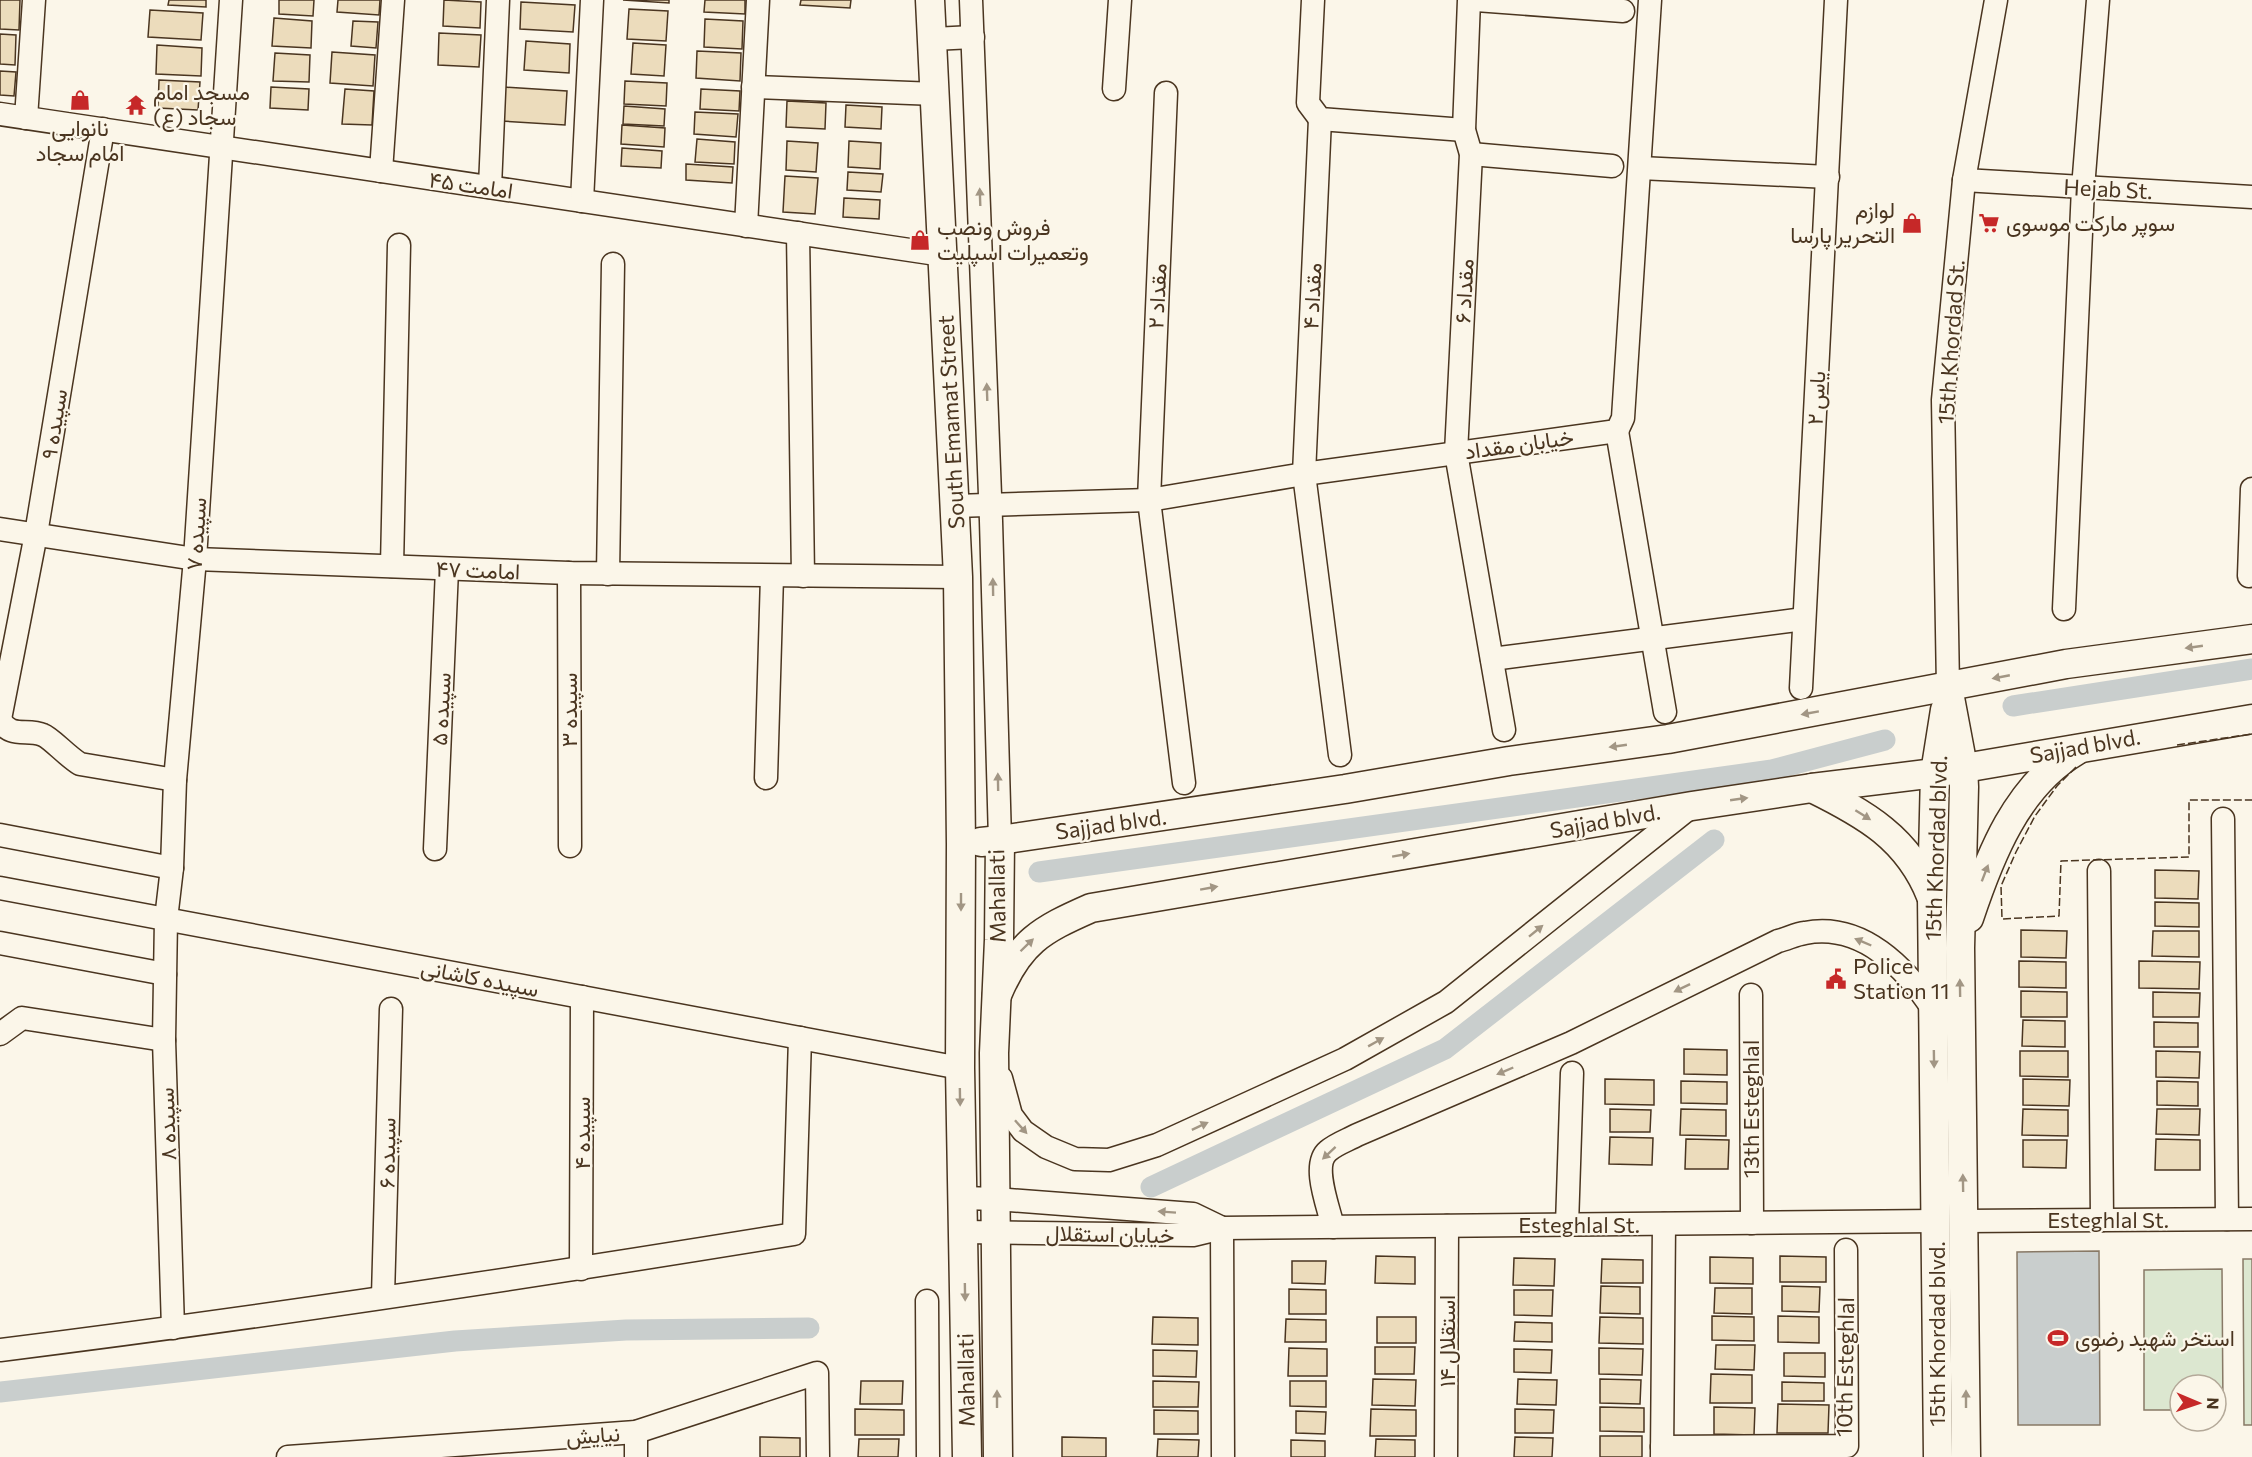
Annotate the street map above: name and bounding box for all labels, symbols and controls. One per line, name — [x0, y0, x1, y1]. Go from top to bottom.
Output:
place label: مسجد امام سجاد (ع) — [153, 78, 250, 132]
shop icon: نانوایی امام سجاد — [68, 88, 92, 112]
temple icon: مسجد امام سجاد (ع) — [124, 93, 148, 117]
place label: نانوایی امام سجاد — [36, 114, 124, 168]
street label: امامت ۴۵ — [427, 165, 515, 204]
street label: Hejab St. — [2063, 173, 2153, 204]
one-way arrow — [975, 187, 985, 206]
place label: لوازم التحریر پارسا — [1790, 196, 1895, 250]
place label: سوپر مارکت موسوی — [2006, 209, 2175, 238]
shop icon: لوازم التحریر پارسا — [1900, 211, 1924, 235]
supermarket icon: سوپر مارکت موسوی — [1977, 211, 2001, 235]
place label: فروش ونصب وتعمیرات اسپلیت — [937, 213, 1089, 267]
shop icon: فروش ونصب وتعمیرات اسپلیت — [908, 228, 932, 252]
street label: مقداد ۶ — [1448, 258, 1479, 324]
street label: 15th Khordad St. — [1931, 259, 1970, 425]
street label: مقداد ۲ — [1141, 262, 1172, 330]
street label: مقداد ۴ — [1296, 262, 1327, 330]
street label: South Emamat Street — [931, 314, 970, 530]
street label: یاس ۲ — [1801, 370, 1831, 426]
one-way arrow — [982, 382, 991, 401]
street label: سپیده ۹ — [35, 387, 74, 461]
street label: خیابان مقداد — [1463, 422, 1575, 465]
street label: سپیده ۷ — [179, 497, 214, 572]
street label: امامت ۴۷ — [435, 555, 521, 584]
one-way arrow — [988, 577, 998, 596]
one-way arrow — [2184, 642, 2203, 651]
street label: سپیده ۵ — [425, 672, 458, 746]
street label: سپیده ۳ — [555, 673, 584, 747]
one-way arrow — [1992, 673, 2011, 682]
one-way arrow — [1800, 709, 1819, 718]
street label: Sajjad blvd. — [2028, 723, 2142, 768]
one-way arrow — [1608, 741, 1627, 751]
street label: 15th Khordad blvd. — [1919, 755, 1952, 941]
one-way arrow — [993, 772, 1003, 791]
one-way arrow — [1729, 794, 1748, 803]
street label: Sajjad blvd. — [1548, 798, 1662, 843]
street label: Sajjad blvd. — [1054, 802, 1168, 845]
one-way arrow — [1855, 810, 1871, 821]
street label: Mahallati — [982, 849, 1011, 943]
one-way arrow — [1392, 850, 1411, 859]
one-way arrow — [1980, 863, 1990, 881]
one-way arrow — [1200, 883, 1219, 892]
one-way arrow — [956, 893, 965, 912]
one-way arrow — [1528, 925, 1543, 938]
one-way arrow — [1854, 937, 1872, 946]
one-way arrow — [1019, 939, 1033, 953]
place label: Police Station 11 — [1853, 952, 1950, 1004]
street label: سپیده کاشانی — [419, 953, 541, 1004]
public building icon: Police Station 11 — [1824, 967, 1848, 991]
one-way arrow — [1955, 978, 1965, 997]
one-way arrow — [1673, 983, 1691, 993]
one-way arrow — [1368, 1037, 1385, 1047]
street label: 13th Esteghlal — [1737, 1040, 1764, 1178]
one-way arrow — [1929, 1050, 1939, 1069]
one-way arrow — [1496, 1066, 1514, 1076]
street label: سپیده ۸ — [152, 1087, 183, 1161]
one-way arrow — [956, 1088, 965, 1107]
street label: سپیده ۴ — [568, 1097, 597, 1169]
street label: سپیده ۶ — [372, 1117, 403, 1189]
one-way arrow — [1014, 1119, 1027, 1134]
one-way arrow — [1191, 1121, 1208, 1130]
one-way arrow — [1322, 1146, 1337, 1160]
one-way arrow — [1958, 1173, 1968, 1192]
street label: Esteghlal St. — [2047, 1206, 2169, 1233]
one-way arrow — [1157, 1207, 1176, 1217]
street label: Esteghlal St. — [1518, 1211, 1640, 1238]
street label: خیابان استقلال — [1045, 1219, 1175, 1248]
street label: 15th Khordad blvd. — [1923, 1241, 1950, 1427]
one-way arrow — [960, 1282, 970, 1301]
street label: استقلال ۱۴ — [1433, 1295, 1460, 1387]
street label: 10th Esteghlal — [1830, 1297, 1859, 1437]
place label: استخر شهید رضوی — [2075, 1324, 2235, 1352]
sports icon: استخر شهید رضوی — [2046, 1326, 2070, 1350]
street label: Mahallati — [951, 1333, 980, 1427]
north arrow — [2168, 1373, 2228, 1433]
one-way arrow — [992, 1389, 1002, 1408]
one-way arrow — [1961, 1389, 1971, 1408]
text: N — [2204, 1397, 2223, 1410]
street label: نیایش — [565, 1419, 621, 1451]

